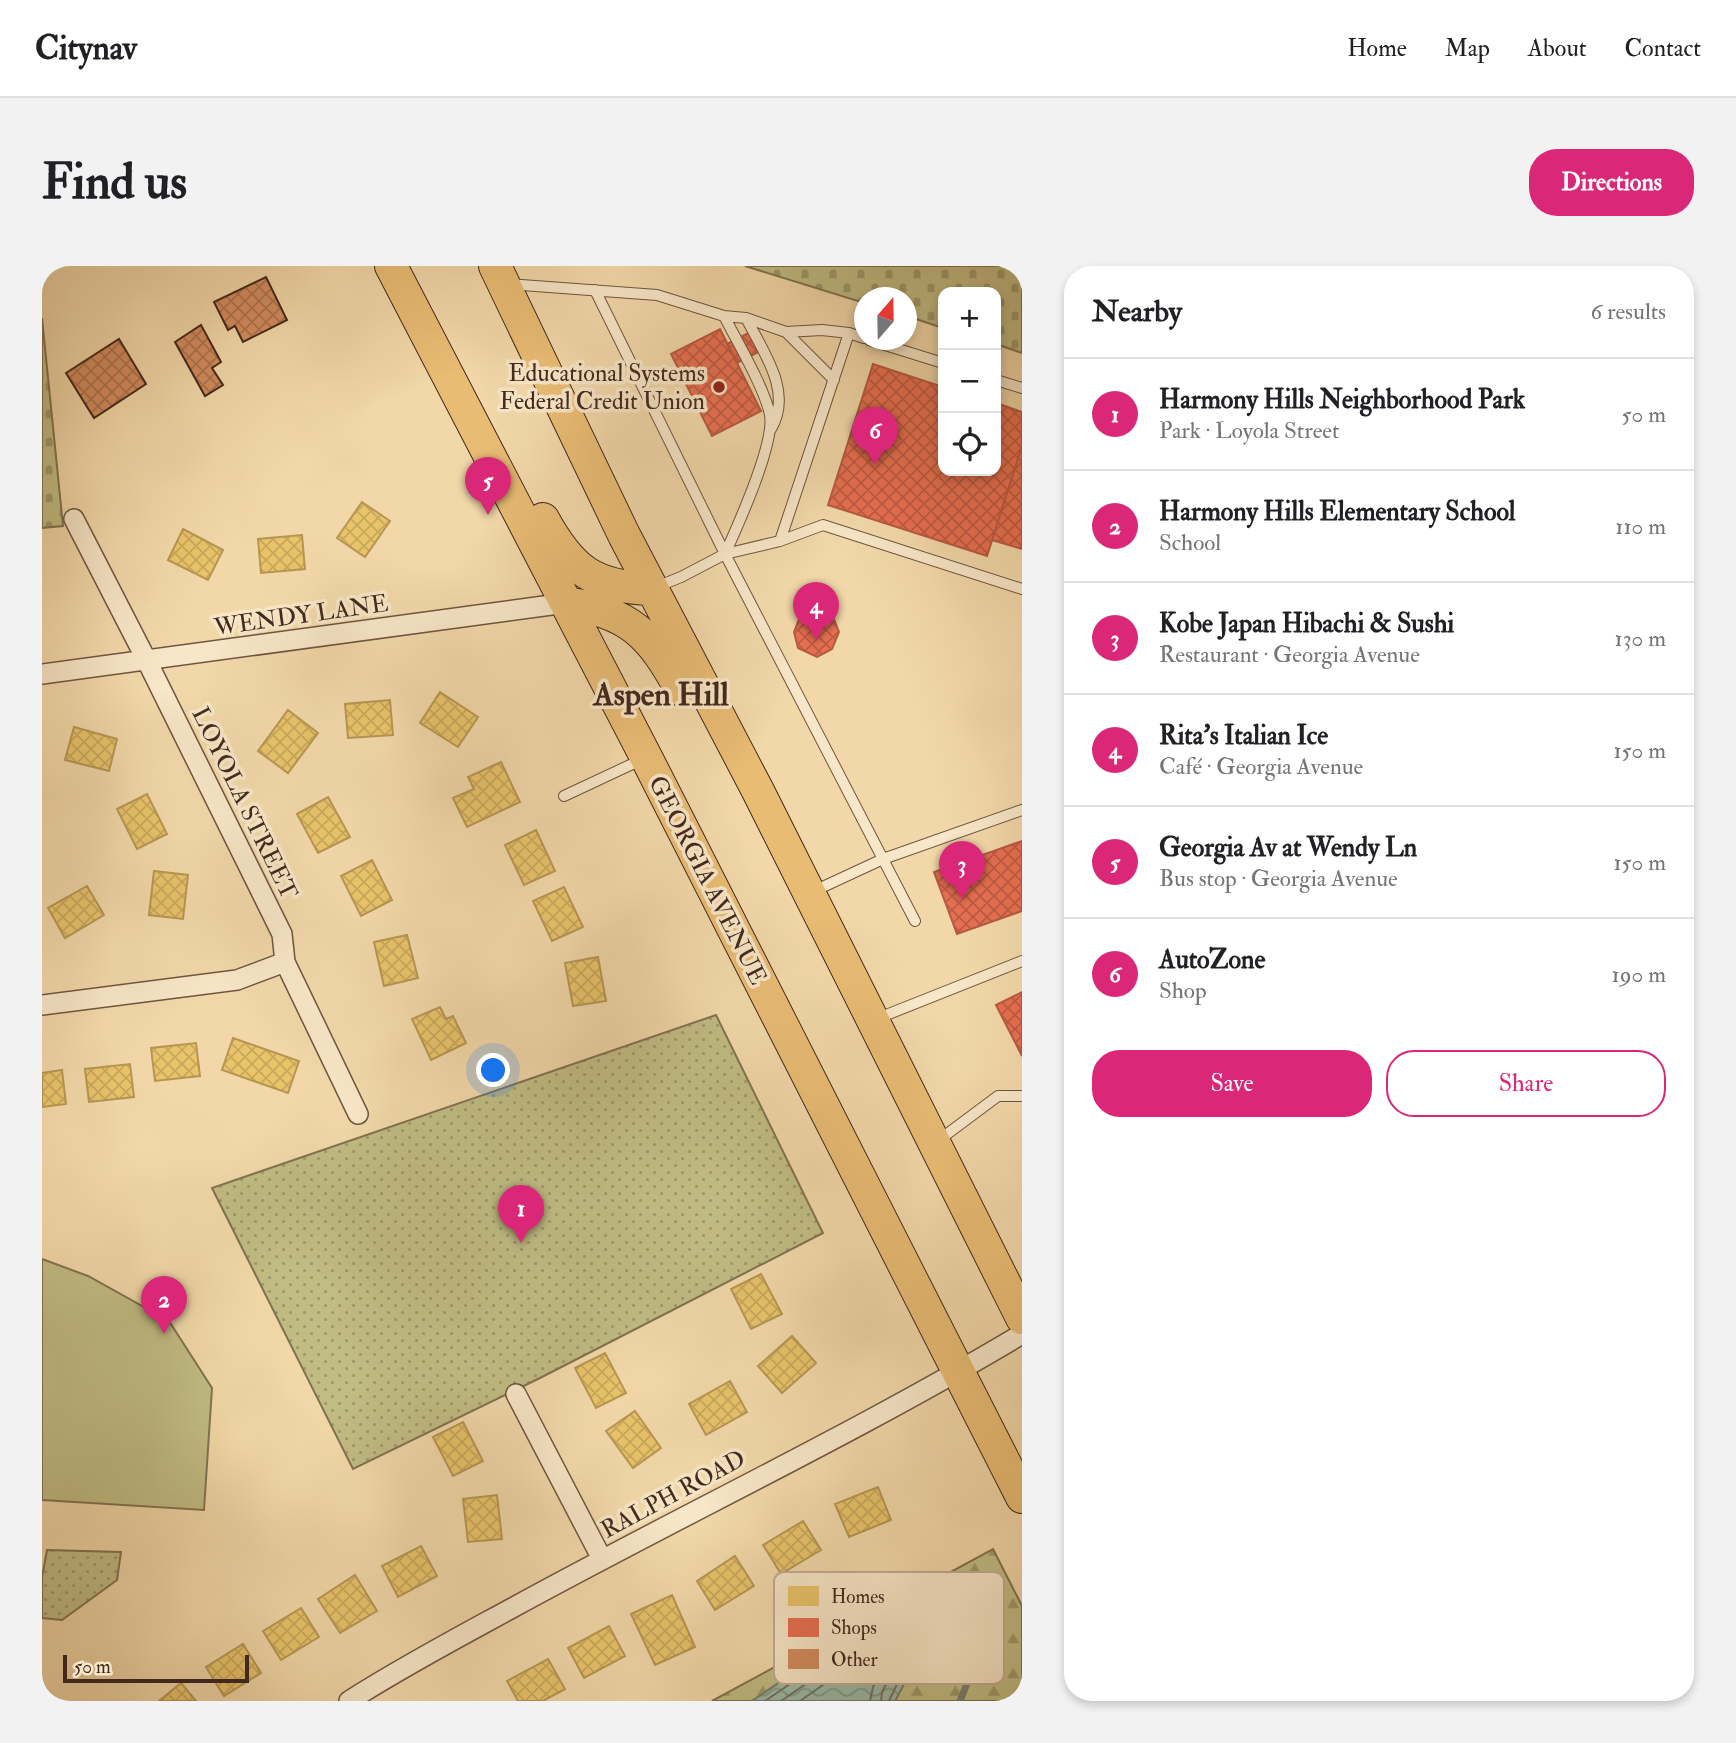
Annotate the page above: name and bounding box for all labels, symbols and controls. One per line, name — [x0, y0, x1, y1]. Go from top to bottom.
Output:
text: Citynav — [35, 28, 137, 69]
text: Home — [1347, 33, 1407, 64]
text: Map — [1445, 33, 1490, 64]
text: About — [1528, 33, 1587, 64]
text: Contact — [1625, 33, 1701, 64]
button: Directions — [1529, 149, 1694, 216]
text: Find us — [42, 152, 187, 213]
north arrow — [854, 287, 917, 350]
map controls — [938, 287, 1001, 476]
button: + — [938, 287, 1001, 350]
text: Nearby — [1092, 293, 1182, 330]
text: 6 results — [1591, 297, 1666, 326]
button: − — [938, 350, 1001, 413]
place label: Educational Systems Federal Credit Union — [499, 358, 705, 417]
marker: Educational Systems Federal Credit Union — [711, 379, 727, 395]
text: Harmony Hills Neighborhood Park — [1159, 384, 1525, 416]
text: 1 — [1111, 400, 1119, 429]
text: 50 m — [1622, 400, 1666, 429]
pin: 6 — [852, 407, 898, 465]
button: locate — [938, 413, 1001, 476]
text: Park · Loyola Street — [1159, 416, 1339, 445]
pin: 5 — [465, 457, 511, 515]
text: Harmony Hills Elementary School — [1159, 496, 1515, 528]
text: 2 — [1109, 512, 1121, 541]
text: 110 m — [1615, 512, 1666, 541]
text: School — [1159, 528, 1221, 557]
pin: 4 — [793, 582, 839, 640]
street label: WENDY LANE — [211, 588, 390, 643]
text: Kobe Japan Hibachi & Sushi — [1159, 608, 1454, 640]
text: 3 — [1111, 624, 1119, 653]
text: 130 m — [1614, 624, 1666, 653]
text: Restaurant · Georgia Avenue — [1159, 640, 1420, 669]
district label: Aspen Hill — [591, 675, 729, 715]
street label: LOYOLA STREET — [185, 702, 305, 905]
text: Rita's Italian Ice — [1159, 720, 1328, 752]
text: 4 — [1109, 736, 1121, 765]
text: 150 m — [1613, 736, 1666, 765]
text: Café · Georgia Avenue — [1159, 752, 1363, 781]
street label: GEORGIA AVENUE — [641, 770, 774, 990]
text: Georgia Av at Wendy Ln — [1159, 832, 1417, 864]
pin: 3 — [939, 841, 985, 899]
text: 5 — [1110, 848, 1120, 877]
text: 150 m — [1613, 848, 1666, 877]
text: Bus stop · Georgia Avenue — [1159, 864, 1398, 893]
text: AutoZone — [1159, 944, 1265, 976]
text: 6 — [1109, 960, 1121, 989]
text: 190 m — [1612, 960, 1666, 989]
text: Shop — [1159, 976, 1207, 1005]
button: Save — [1092, 1050, 1372, 1117]
button: Share — [1386, 1050, 1666, 1117]
your location — [476, 1053, 510, 1087]
pin: 1 — [498, 1185, 544, 1243]
pin: 2 — [141, 1276, 187, 1334]
street label: RALPH ROAD — [596, 1443, 751, 1546]
legend — [774, 1572, 1004, 1684]
text: Homes — [831, 1585, 885, 1609]
text: Shops — [831, 1616, 877, 1641]
text: Other — [831, 1648, 878, 1672]
scale bar — [63, 1652, 248, 1684]
text: 50 m — [74, 1655, 111, 1679]

